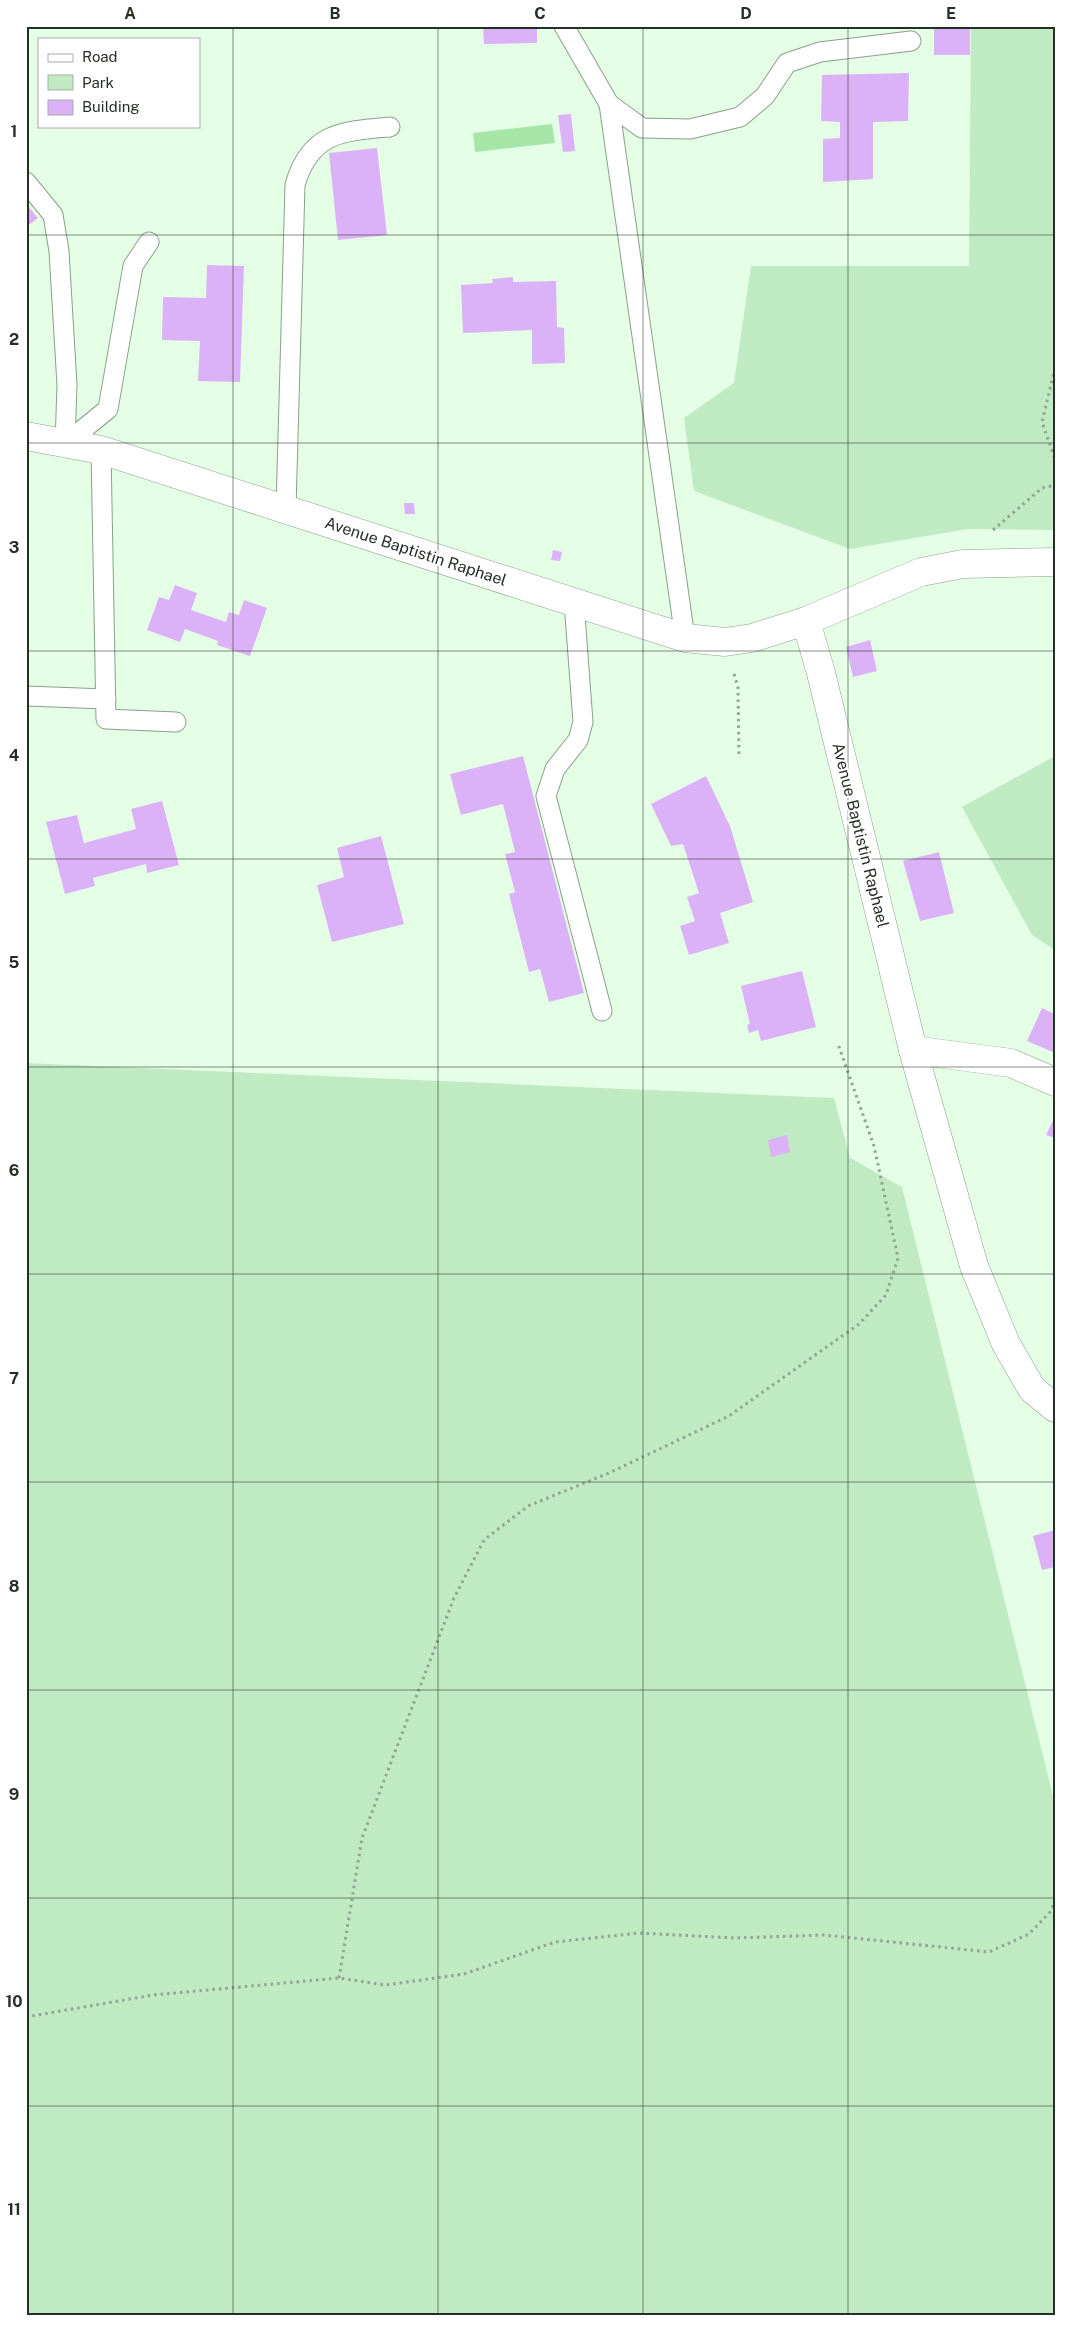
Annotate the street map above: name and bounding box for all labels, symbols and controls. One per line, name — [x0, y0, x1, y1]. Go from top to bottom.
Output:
text: A — [124, 4, 136, 23]
text: B — [330, 4, 341, 23]
text: C — [534, 4, 546, 23]
text: D — [740, 4, 752, 23]
text: E — [946, 4, 956, 23]
legend — [38, 38, 200, 128]
text: Road — [82, 48, 118, 65]
text: Park — [82, 74, 114, 91]
text: Building — [82, 98, 140, 115]
text: 1 — [11, 122, 17, 141]
text: 2 — [9, 330, 19, 349]
street label: Avenue Baptistin Raphael — [323, 513, 509, 590]
text: 3 — [9, 538, 19, 557]
street label: Avenue Baptistin Raphael — [828, 741, 893, 930]
text: 4 — [9, 746, 20, 765]
text: 5 — [9, 953, 20, 972]
text: 6 — [9, 1161, 19, 1180]
text: 7 — [9, 1369, 19, 1388]
text: 8 — [9, 1577, 20, 1596]
text: 9 — [9, 1785, 19, 1804]
text: 10 — [5, 1992, 23, 2011]
text: 11 — [7, 2200, 21, 2219]

